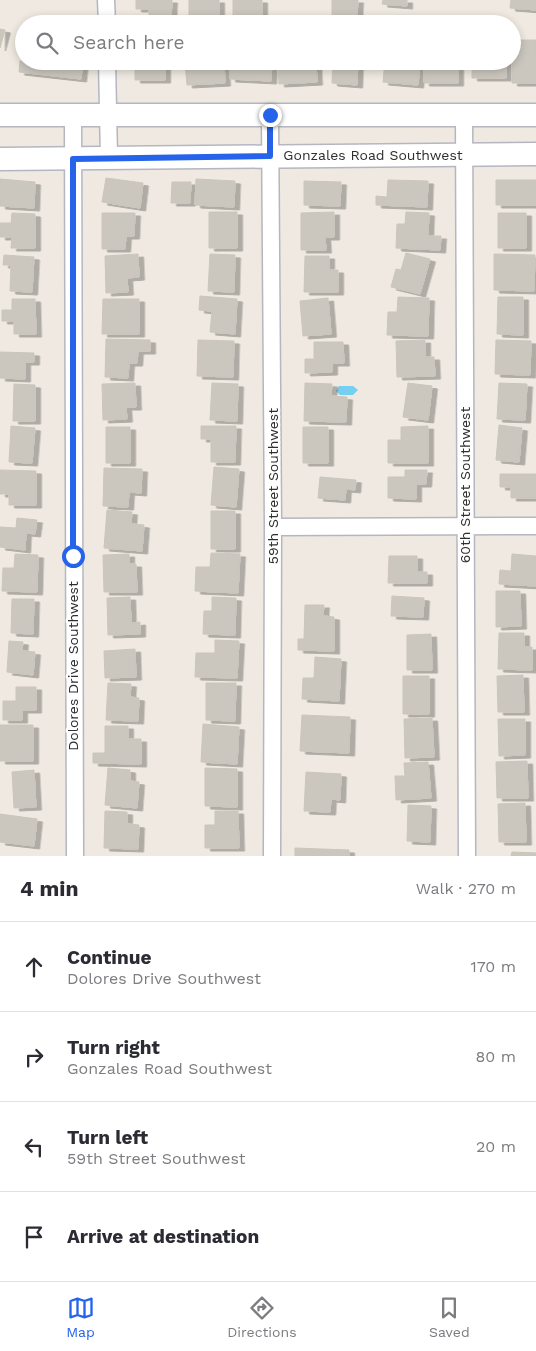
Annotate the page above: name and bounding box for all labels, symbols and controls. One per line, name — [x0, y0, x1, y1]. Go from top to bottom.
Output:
search box — [15, 15, 521, 70]
icon: search — [33, 29, 61, 57]
text: Search here — [73, 31, 184, 54]
route end — [259, 104, 282, 127]
street label: Gonzales Road Southwest — [283, 147, 463, 163]
street label: 60th Street Southwest — [457, 407, 473, 563]
street label: 59th Street Southwest — [265, 408, 281, 564]
route start — [62, 545, 85, 568]
street label: Dolores Drive Southwest — [65, 581, 81, 751]
text: 4 min — [20, 876, 78, 901]
text: Walk · 270 m — [416, 879, 516, 898]
text: Continue — [67, 946, 151, 969]
icon: ahead — [20, 953, 48, 981]
text: 170 m — [470, 957, 516, 976]
text: Dolores Drive Southwest — [67, 969, 261, 988]
text: Turn right — [67, 1036, 160, 1059]
icon: right — [20, 1043, 48, 1071]
text: 80 m — [475, 1047, 516, 1066]
text: Gonzales Road Southwest — [67, 1059, 272, 1078]
text: Turn left — [67, 1126, 148, 1149]
icon: left — [20, 1133, 48, 1161]
text: 20 m — [476, 1137, 516, 1156]
text: 59th Street Southwest — [67, 1149, 246, 1168]
icon: arrive — [20, 1223, 48, 1251]
text: Arrive at destination — [67, 1225, 259, 1248]
tab: Map — [66, 1294, 95, 1340]
tab: Directions — [227, 1294, 297, 1340]
tab: Saved — [429, 1294, 470, 1340]

